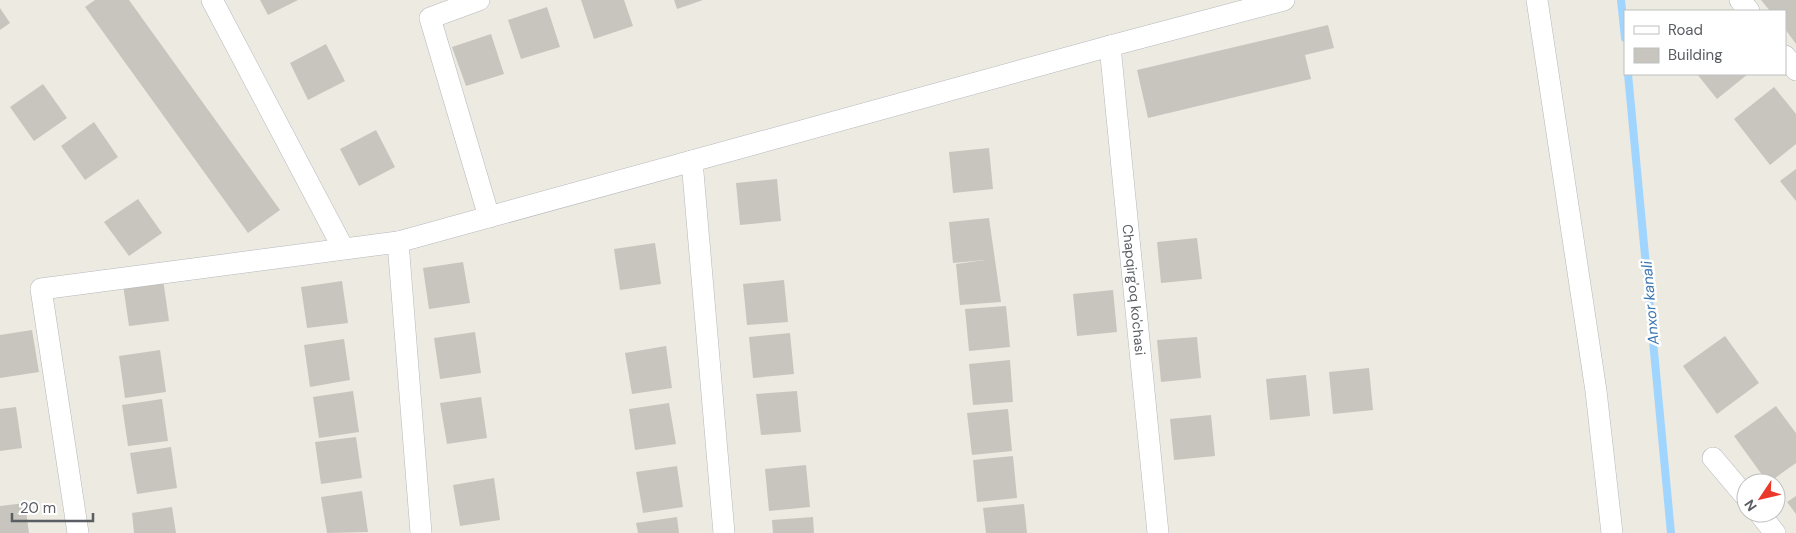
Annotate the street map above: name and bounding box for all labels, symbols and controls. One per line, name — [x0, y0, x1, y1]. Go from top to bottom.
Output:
legend — [1624, 10, 1786, 75]
text: Road — [1668, 20, 1703, 40]
text: Building — [1668, 45, 1723, 65]
street label: Chapqirg'oq ko'chasi — [1119, 223, 1149, 356]
water label: Anxor kanali — [1636, 260, 1664, 347]
north arrow — [1736, 473, 1786, 523]
scale bar — [12, 490, 94, 522]
text: N — [1740, 496, 1761, 515]
text: 20 m — [20, 498, 56, 518]

